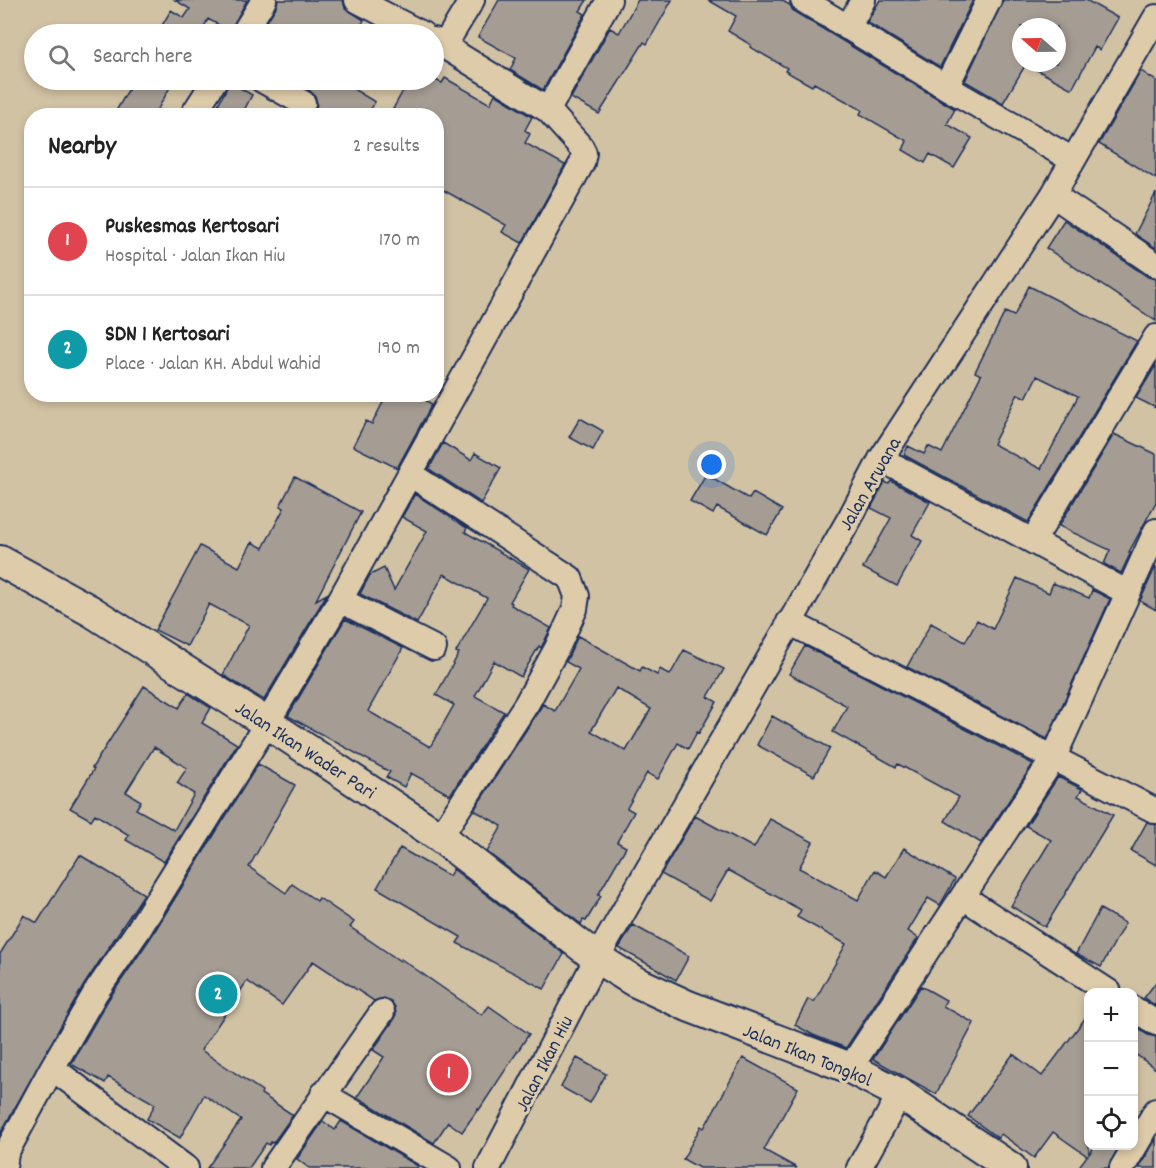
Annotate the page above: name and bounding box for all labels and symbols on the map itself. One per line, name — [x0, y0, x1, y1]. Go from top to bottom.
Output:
north arrow — [1012, 18, 1066, 72]
street label: Jalan Arwana — [834, 432, 910, 536]
your location — [697, 450, 726, 479]
street label: Jalan Ikan Wader Pari — [228, 695, 381, 808]
pin: 2 — [198, 972, 238, 1016]
street label: Jalan Ikan Hiu — [509, 1011, 582, 1117]
street label: Jalan Ikan Tongkol — [738, 1018, 876, 1096]
pin: 1 — [430, 1050, 468, 1096]

